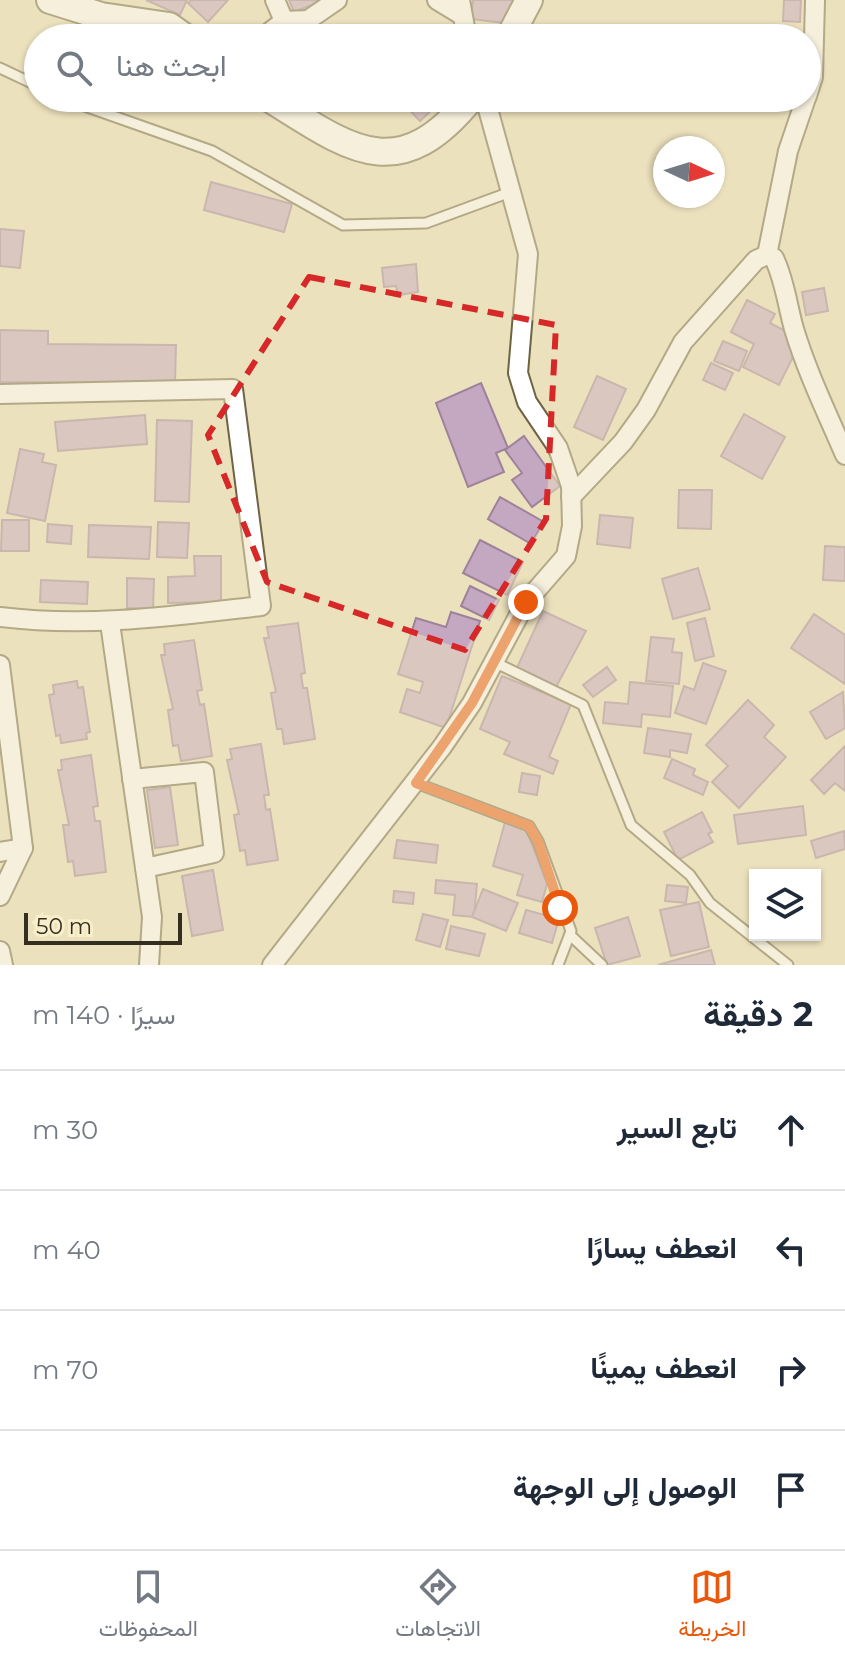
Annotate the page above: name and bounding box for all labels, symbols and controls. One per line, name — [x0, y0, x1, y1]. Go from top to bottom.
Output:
search box — [24, 24, 821, 112]
icon: search — [52, 46, 96, 90]
text: ابحث هنا — [116, 47, 227, 84]
north arrow — [653, 136, 725, 208]
route end — [508, 584, 544, 620]
map controls — [749, 869, 821, 941]
button: layers — [749, 869, 821, 941]
route start — [542, 890, 578, 926]
scale bar — [24, 909, 182, 945]
text: 50 m — [36, 913, 92, 940]
text: 2 دقيقة — [703, 993, 813, 1035]
text: سيرًا · 140 m — [32, 999, 176, 1031]
icon: ahead — [769, 1108, 813, 1152]
text: تابع السير — [617, 1109, 737, 1146]
text: 30 m — [32, 1114, 98, 1146]
icon: left — [769, 1228, 813, 1272]
text: انعطف يسارًا — [587, 1229, 737, 1266]
text: 40 m — [32, 1234, 101, 1266]
icon: right — [769, 1348, 813, 1392]
text: انعطف يمينًا — [590, 1349, 737, 1386]
text: 70 m — [32, 1354, 98, 1386]
icon: arrive — [769, 1468, 813, 1512]
text: الوصول إلى الوجهة — [513, 1469, 737, 1506]
tab: المحفوظات — [99, 1565, 198, 1648]
tab: الاتجاهات — [395, 1565, 481, 1648]
tab: الخريطة — [678, 1565, 746, 1648]

